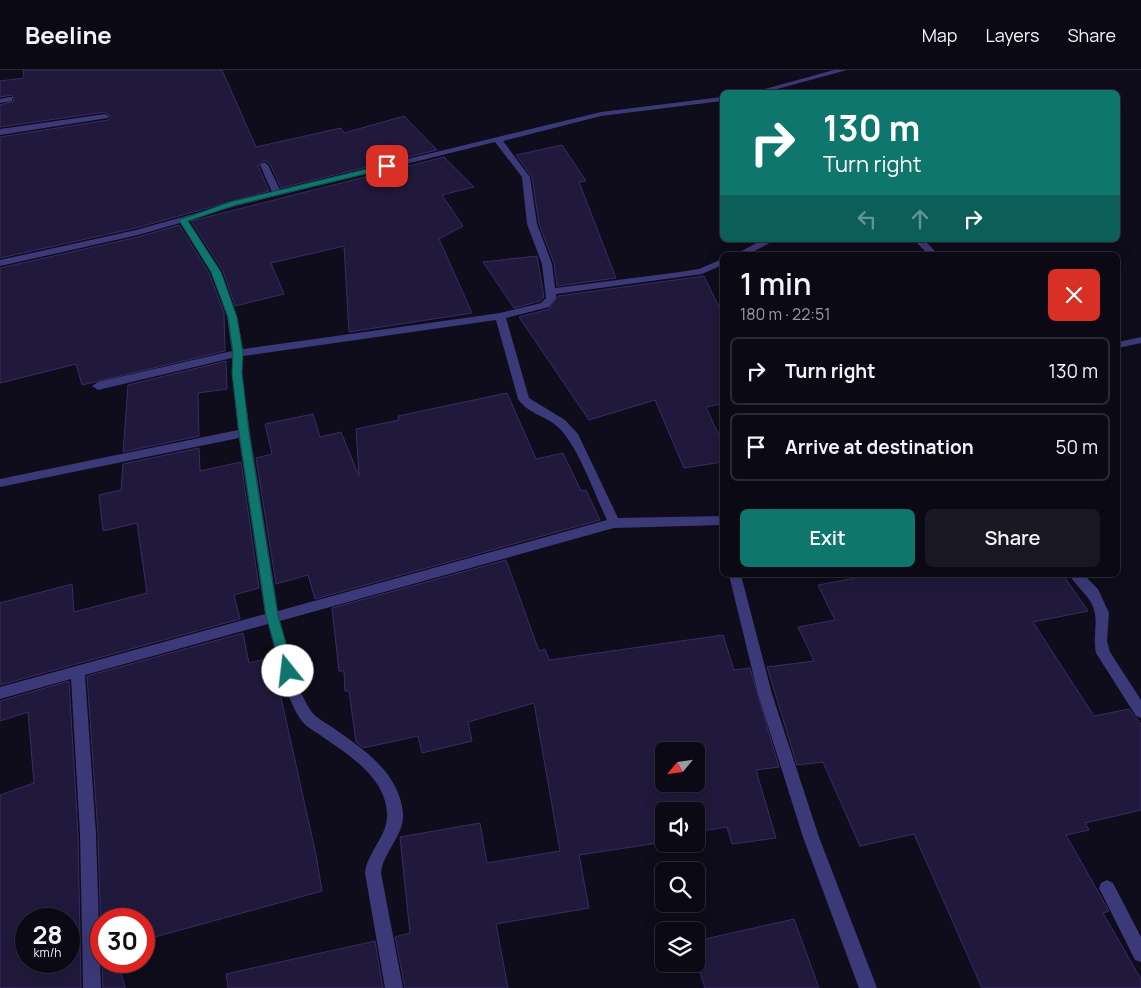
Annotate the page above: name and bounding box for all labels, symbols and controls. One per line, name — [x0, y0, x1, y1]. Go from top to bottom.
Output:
text: Beeline — [25, 18, 112, 51]
text: Map — [922, 23, 957, 47]
text: Layers — [985, 23, 1039, 47]
text: Share — [1067, 23, 1116, 47]
text: 130 m — [823, 104, 920, 152]
icon: right — [740, 110, 805, 175]
pin — [366, 145, 408, 187]
text: Turn right — [823, 149, 921, 179]
icon: arrive — [373, 152, 401, 180]
icon: left — [853, 205, 881, 233]
icon: ahead — [906, 205, 934, 233]
icon: right — [959, 205, 987, 233]
text: 1 min — [740, 263, 812, 304]
button: close — [1048, 269, 1100, 321]
text: 180 m · 22:51 — [740, 303, 831, 325]
icon: right — [742, 357, 770, 385]
text: Turn right — [785, 358, 875, 384]
text: 130 m — [1049, 358, 1098, 384]
icon: arrive — [742, 433, 770, 461]
text: Arrive at destination — [785, 434, 974, 460]
text: 50 m — [1056, 434, 1098, 460]
button: Exit — [740, 509, 915, 567]
button: Share — [925, 509, 1100, 567]
position arrow — [261, 644, 313, 696]
north arrow — [655, 742, 705, 792]
map controls — [655, 742, 705, 972]
button: sound — [655, 802, 705, 852]
button: search — [655, 862, 705, 912]
speed limit sign: 30 — [90, 908, 155, 973]
text: 28 — [32, 917, 63, 952]
button: layers — [655, 922, 705, 972]
text: km/h — [34, 944, 61, 961]

